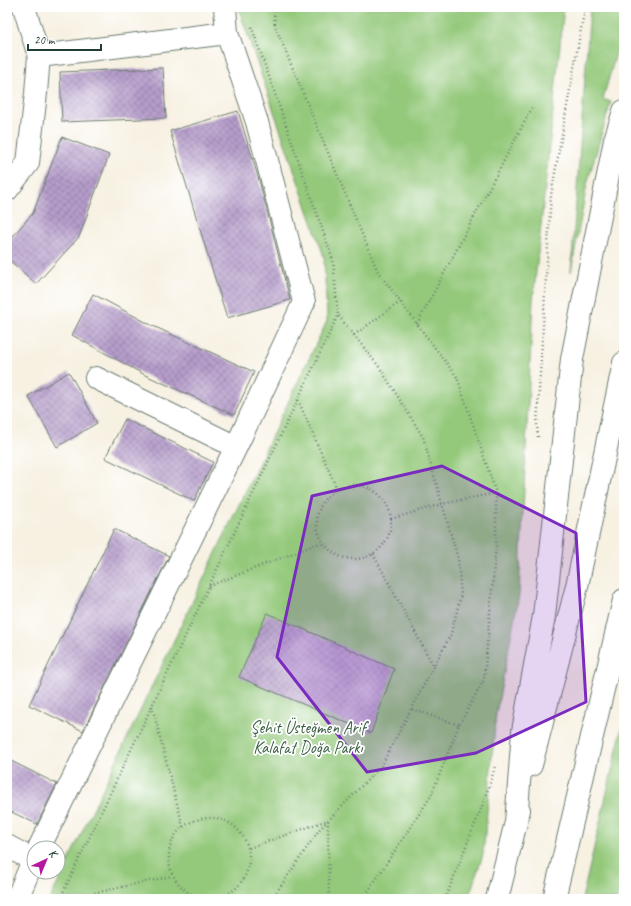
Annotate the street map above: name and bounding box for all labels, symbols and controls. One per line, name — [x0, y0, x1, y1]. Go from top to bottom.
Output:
scale bar — [28, 26, 101, 52]
text: 20 m — [34, 32, 56, 48]
park label: Şehit Üsteğmen Arif Kalafat Doğa Parkı — [250, 717, 370, 758]
north arrow — [26, 840, 66, 880]
text: K — [46, 846, 62, 861]

